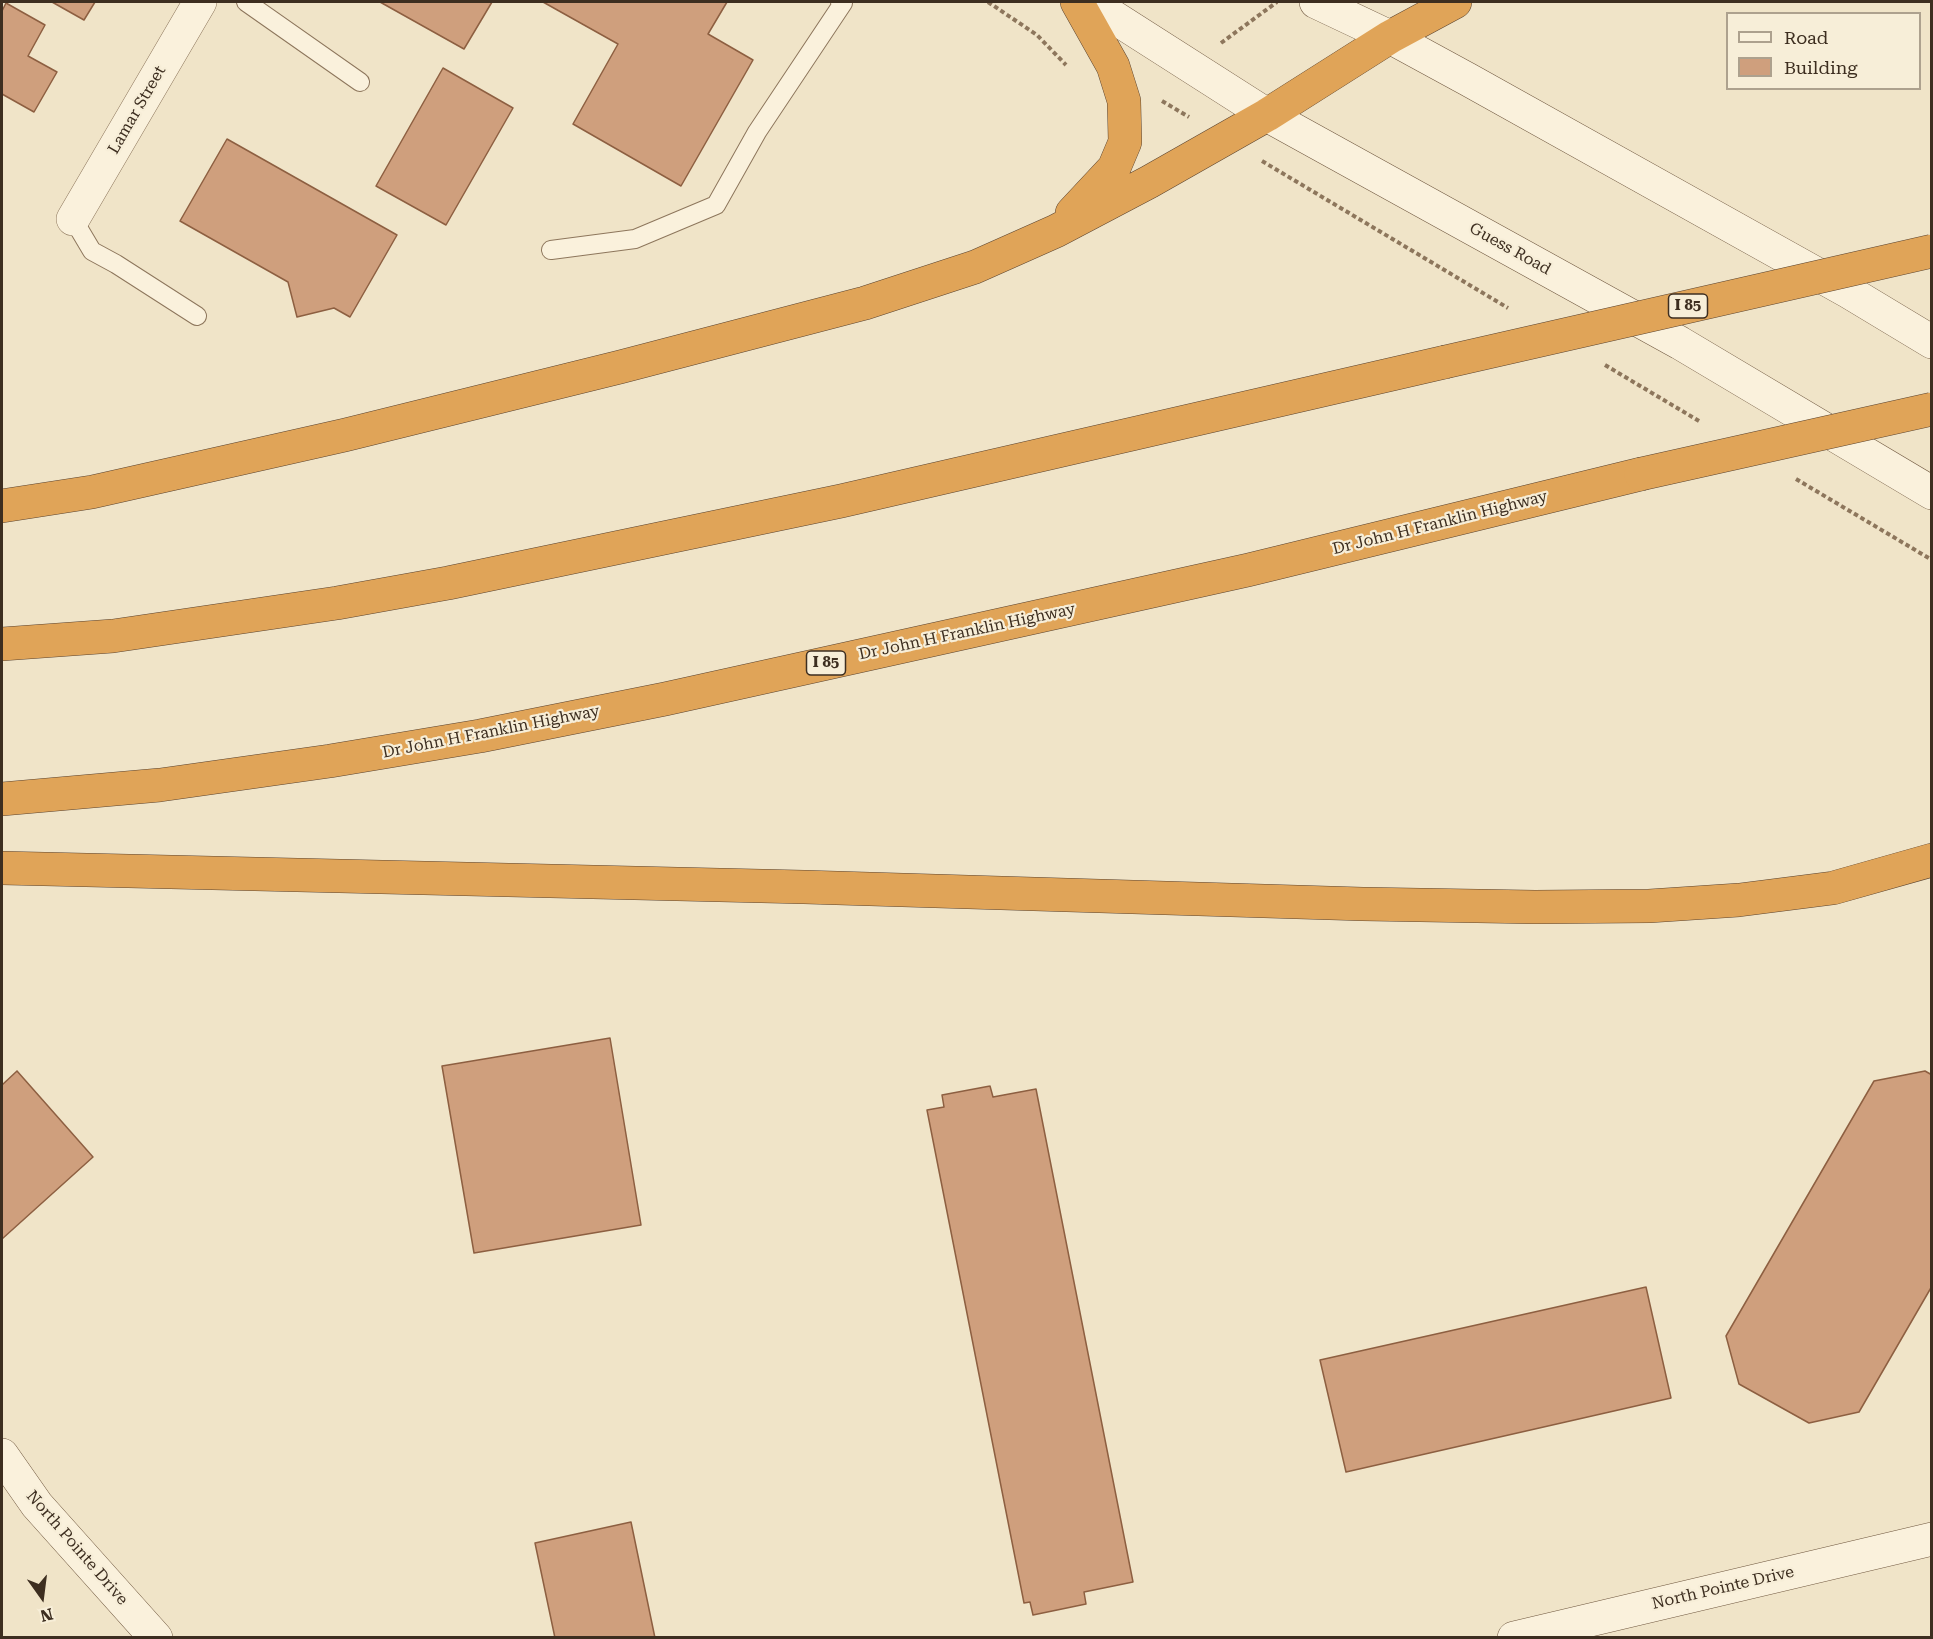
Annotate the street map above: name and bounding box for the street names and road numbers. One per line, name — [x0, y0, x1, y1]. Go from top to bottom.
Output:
street label: Lamar Street — [104, 63, 170, 157]
street label: Guess Road — [1466, 219, 1554, 279]
road number: I 85 — [1668, 294, 1708, 318]
street label: Dr John H Franklin Highway — [1331, 487, 1549, 559]
street label: Dr John H Franklin Highway — [857, 600, 1077, 664]
road number: I 85 — [806, 651, 846, 675]
street label: Dr John H Franklin Highway — [381, 702, 601, 762]
street label: North Pointe Drive — [22, 1487, 132, 1609]
street label: North Pointe Drive — [1650, 1562, 1796, 1614]

